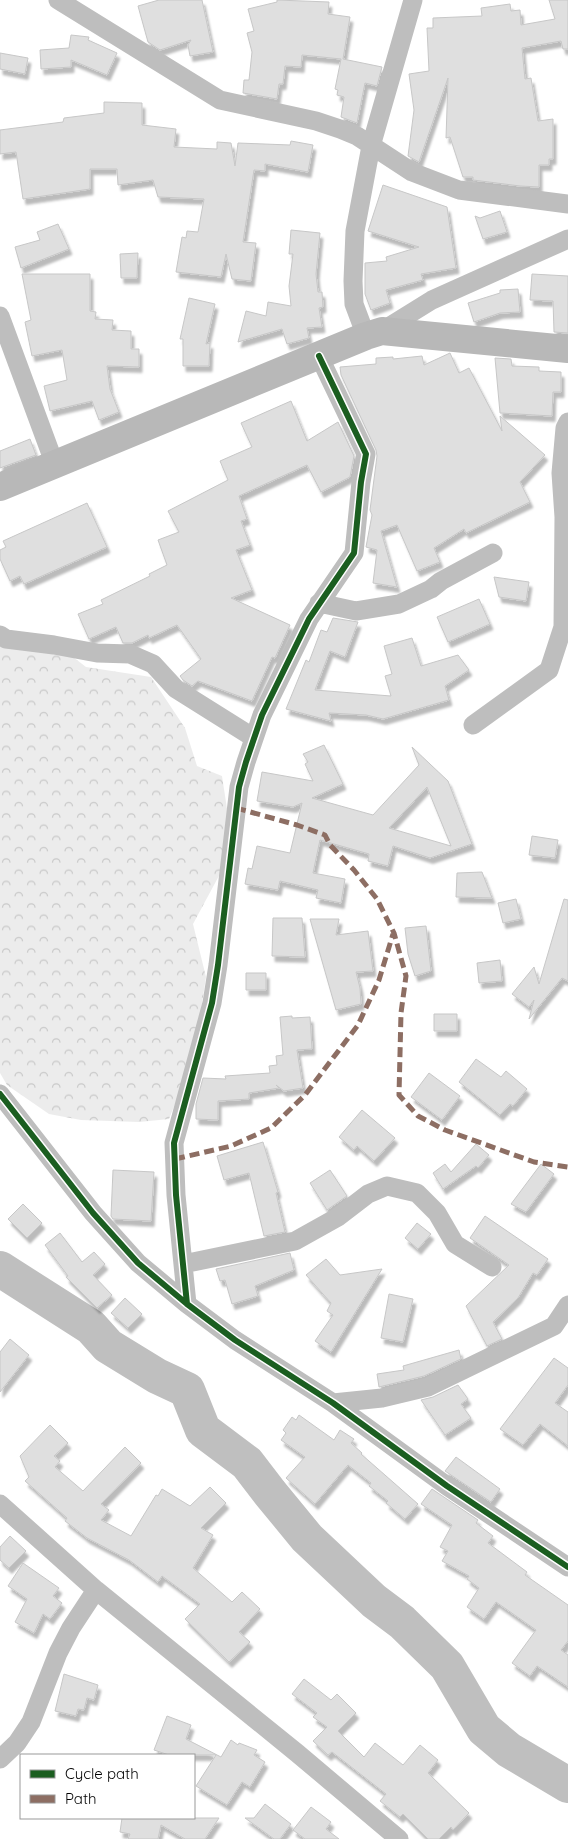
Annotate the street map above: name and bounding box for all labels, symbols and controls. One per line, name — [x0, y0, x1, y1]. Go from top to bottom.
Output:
legend — [20, 1754, 195, 1819]
text: Cycle path — [65, 1764, 139, 1783]
text: Path — [65, 1789, 97, 1808]

